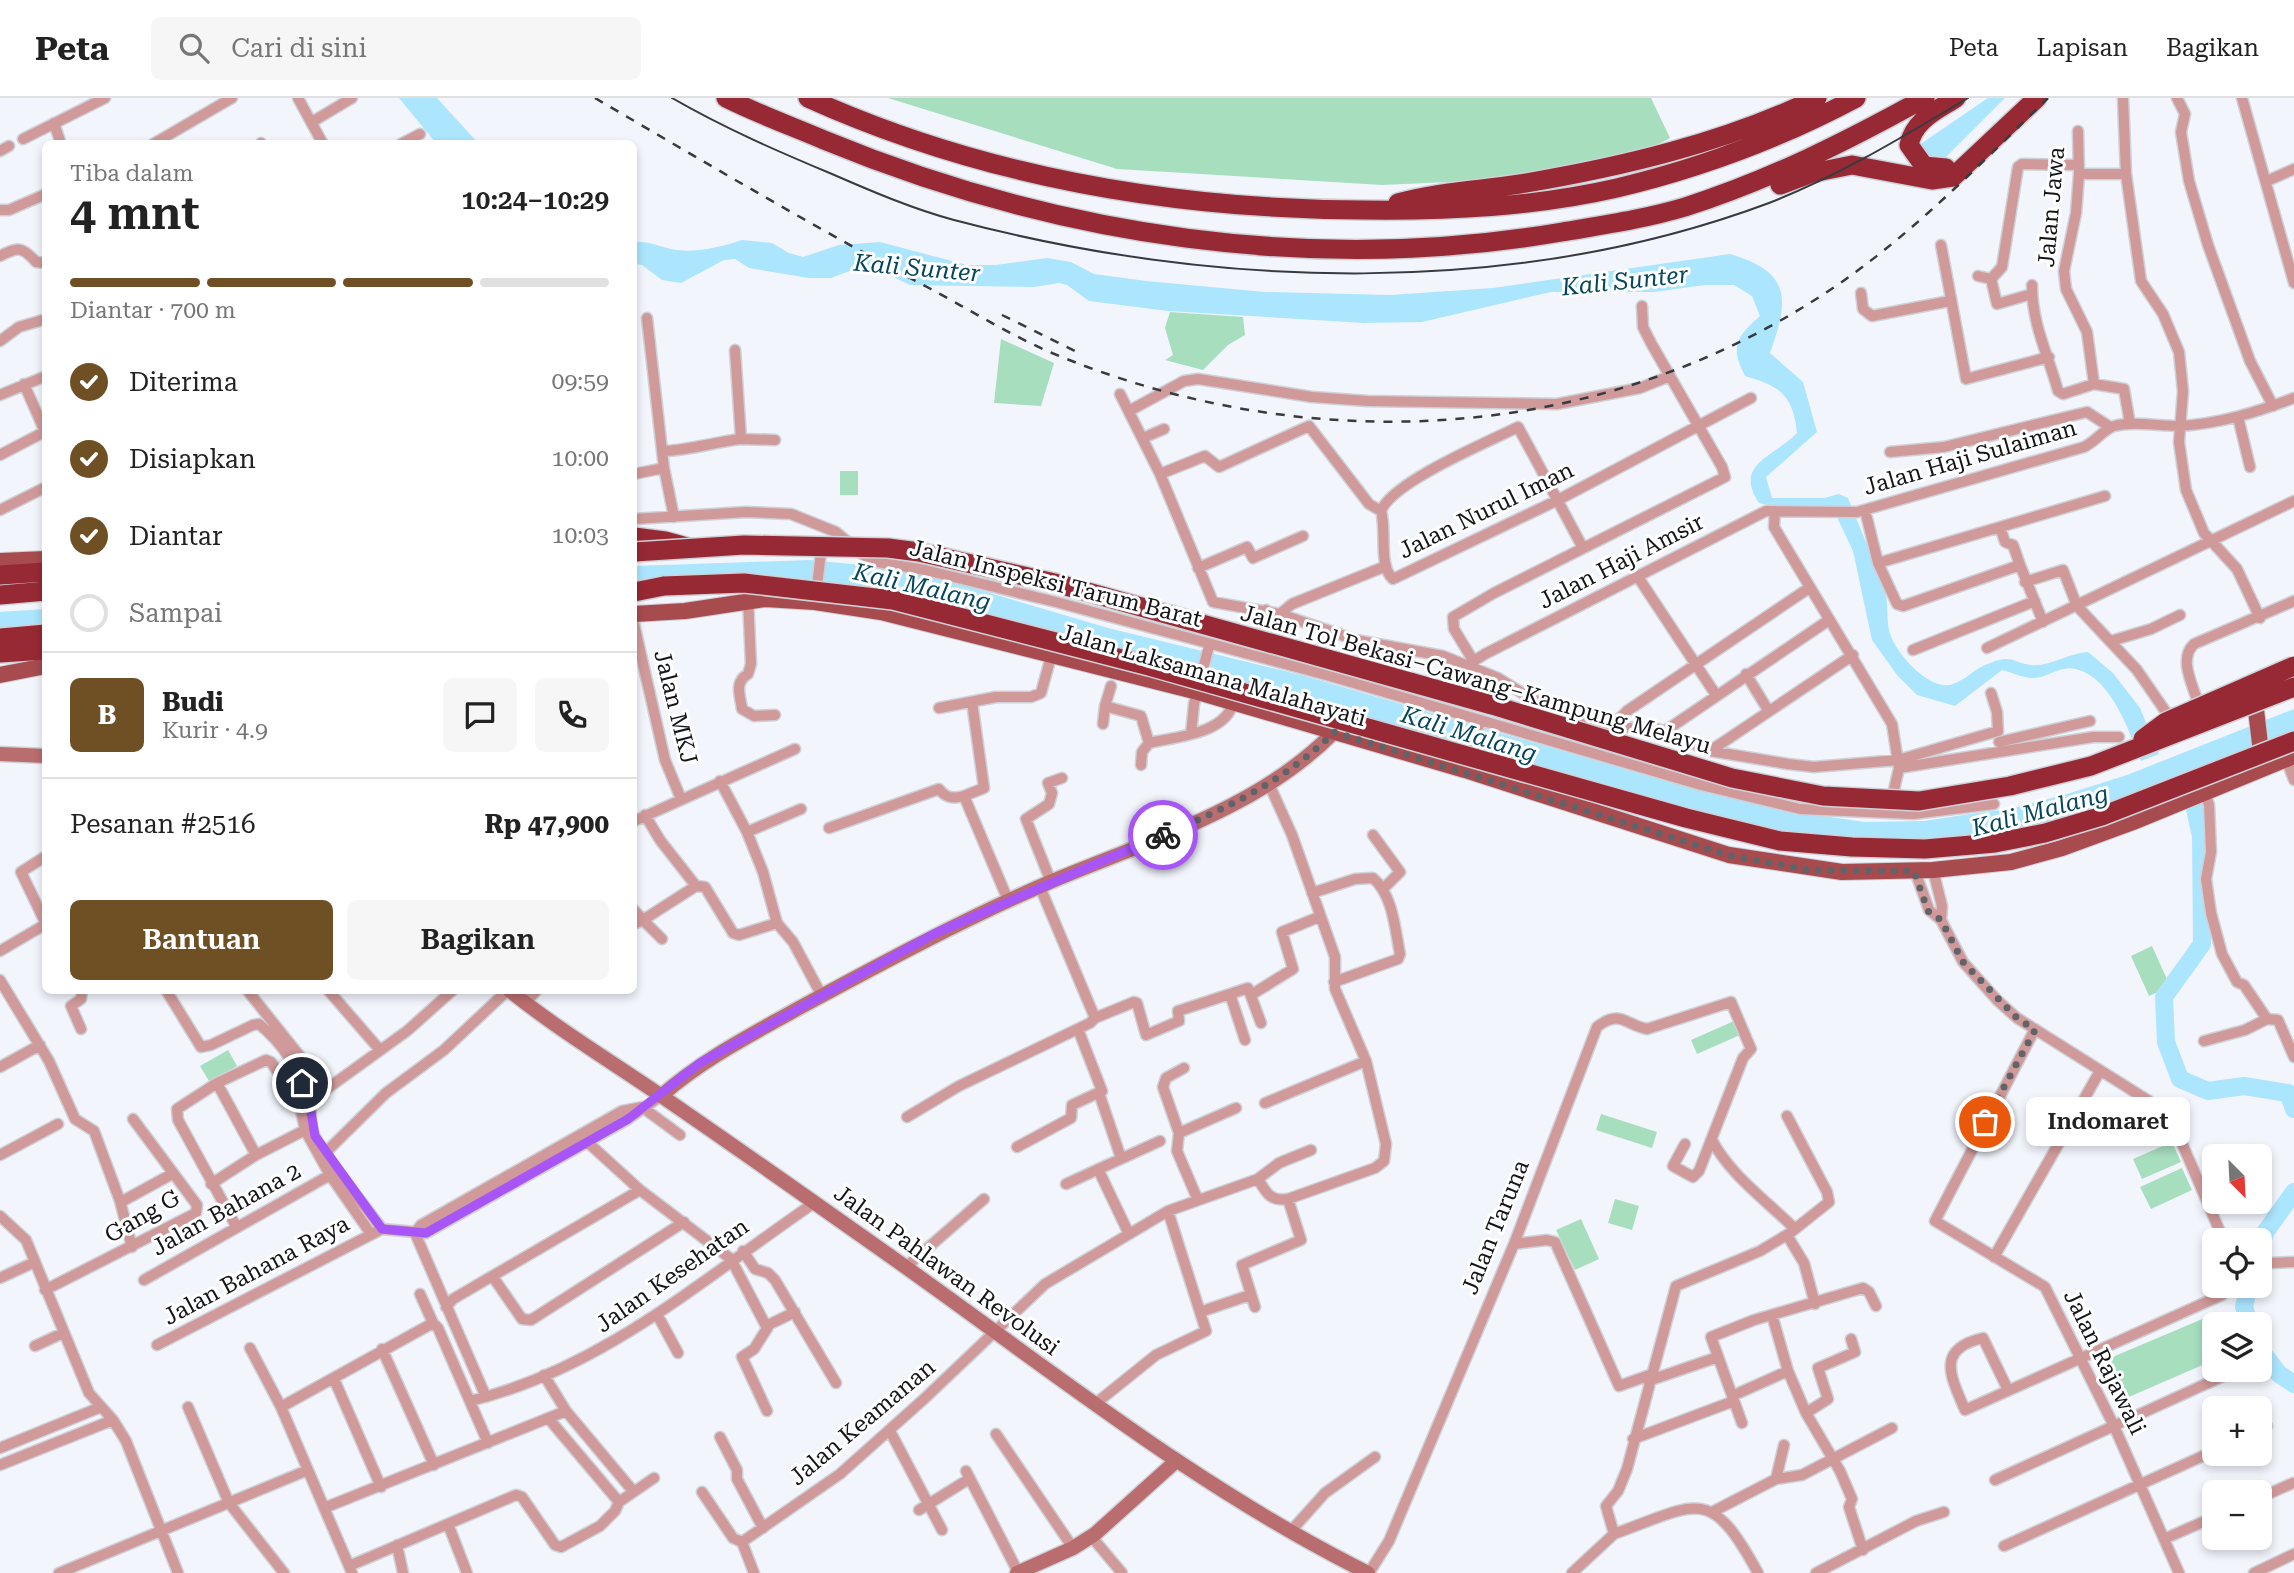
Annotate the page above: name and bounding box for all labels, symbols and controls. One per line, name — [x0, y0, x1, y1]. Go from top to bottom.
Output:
search box — [151, 17, 641, 80]
text: Peta — [35, 29, 109, 68]
icon: search — [175, 29, 213, 67]
text: Cari di sini — [231, 33, 367, 63]
text: Peta — [1949, 34, 1999, 62]
text: Lapisan — [2037, 34, 2128, 62]
text: Bagikan — [2166, 34, 2259, 62]
street label: Jalan Jawa — [2033, 145, 2070, 268]
text: Tiba dalam — [70, 160, 193, 187]
text: 10:24–10:29 — [461, 185, 609, 215]
text: 4 mnt — [70, 186, 200, 240]
water label: Kali Sunter — [851, 248, 982, 287]
water label: Kali Sunter — [1559, 260, 1690, 302]
text: Diantar · 700 m — [70, 297, 236, 324]
icon: check — [70, 363, 108, 401]
text: Diterima — [129, 367, 238, 397]
text: 09:59 — [552, 368, 609, 395]
street label: Jalan Haji Sulaiman — [1860, 414, 2080, 501]
icon: check — [70, 440, 108, 478]
text: Disiapkan — [129, 444, 256, 474]
text: 10:00 — [552, 445, 609, 472]
street label: Jalan Nurul Iman — [1394, 456, 1578, 565]
street label: Jalan Haji Amsir — [1534, 508, 1708, 615]
icon: check — [70, 517, 108, 555]
text: Diantar — [129, 521, 223, 551]
text: 10:03 — [552, 522, 609, 549]
street label: Jalan Inspeksi Tarum Barat — [907, 534, 1205, 633]
water label: Kali Malang — [850, 557, 993, 616]
text: Sampai — [129, 598, 222, 628]
street label: Jalan Tol Bekasi–Cawang–Kampung Melayu — [1238, 599, 1714, 760]
street label: Jalan Laksamana Malahayati — [1056, 619, 1369, 732]
street label: Jalan MKJ — [648, 647, 703, 767]
button: chat — [443, 678, 517, 752]
button: phone — [535, 678, 609, 752]
text: Budi — [162, 687, 224, 717]
text: B — [98, 700, 116, 730]
water label: Kali Malang — [1397, 700, 1540, 768]
text: Kurir · 4.9 — [162, 717, 268, 744]
water label: Kali Malang — [1968, 779, 2111, 843]
courier — [1128, 800, 1198, 870]
text: Pesanan #2516 — [70, 809, 256, 839]
text: Rp 47,900 — [484, 809, 609, 839]
icon: bike — [1144, 816, 1182, 854]
button: Bantuan — [70, 900, 333, 980]
button: Bagikan — [347, 900, 609, 980]
pin — [272, 1053, 332, 1113]
icon: home — [283, 1064, 321, 1102]
pin — [1955, 1092, 2015, 1152]
callout: Indomaret — [2027, 1098, 2192, 1146]
icon: bag — [1966, 1103, 2004, 1141]
text: Indomaret — [2047, 1108, 2169, 1135]
north arrow — [2202, 1144, 2272, 1214]
map controls — [2202, 1144, 2272, 1550]
street label: Jalan Taruna — [1456, 1156, 1535, 1298]
street label: Jalan Bahana 2 — [147, 1157, 305, 1262]
street label: Jalan Pahlawan Revolusi — [829, 1180, 1065, 1361]
street label: Gang G — [100, 1184, 185, 1249]
street label: Jalan Bahana Raya — [159, 1210, 354, 1331]
street label: Jalan Kesehatan — [591, 1213, 754, 1338]
button: locate — [2202, 1228, 2272, 1298]
street label: Jalan Rajawali — [2058, 1285, 2151, 1439]
button: layers — [2202, 1312, 2272, 1382]
street label: Jalan Keamanan — [784, 1353, 941, 1491]
button: + — [2202, 1396, 2272, 1466]
button: − — [2202, 1480, 2272, 1550]

